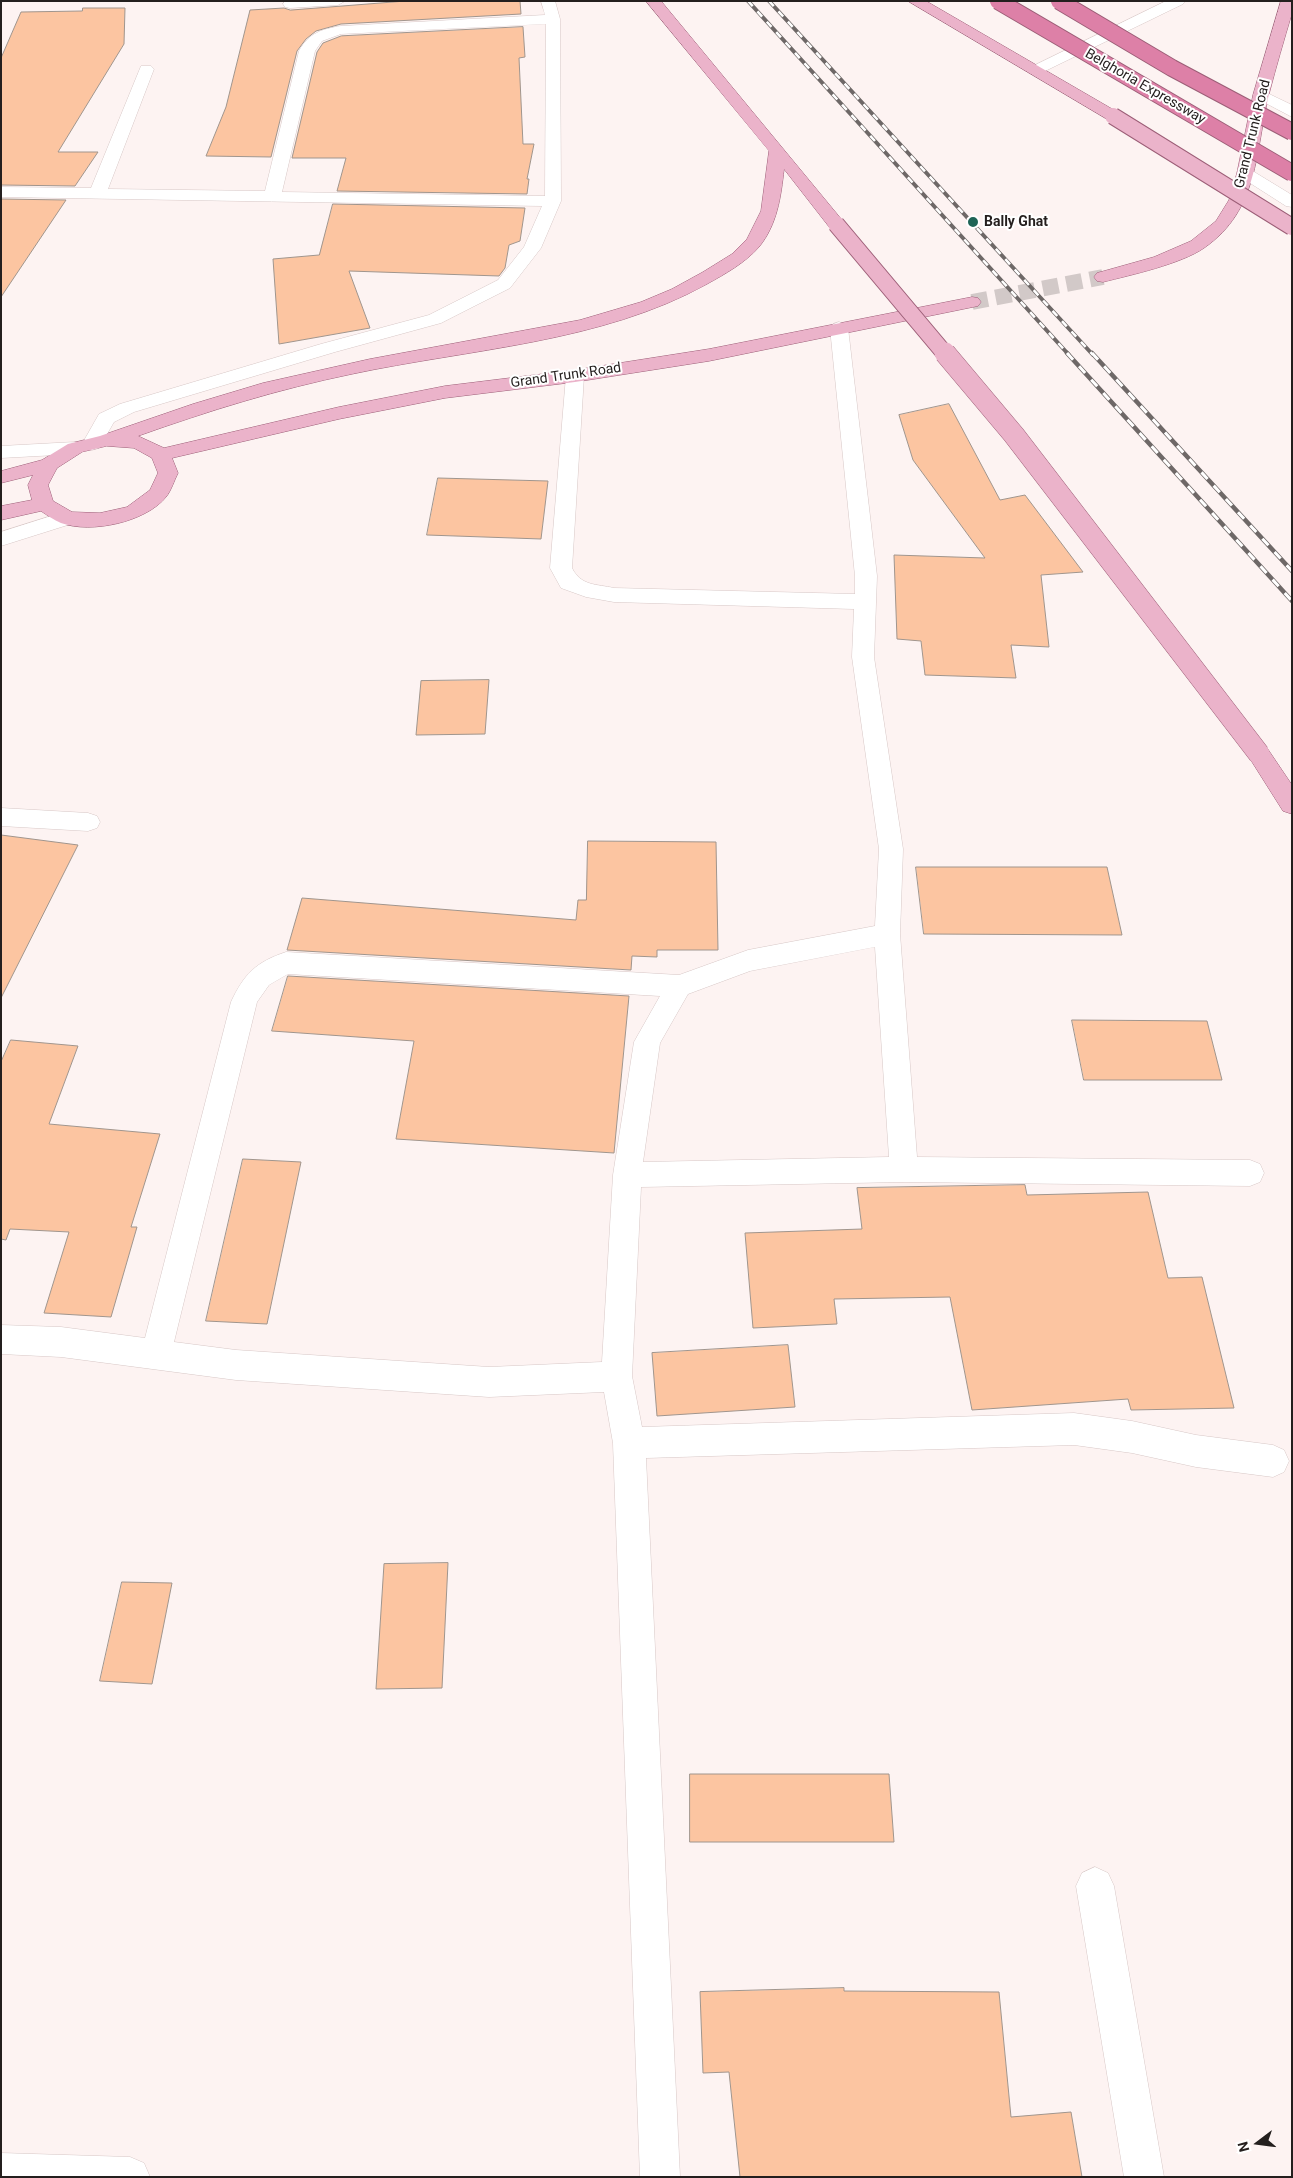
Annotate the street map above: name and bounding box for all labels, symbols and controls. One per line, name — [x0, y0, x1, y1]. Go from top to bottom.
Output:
street label: Belghoria Expressway — [1082, 46, 1208, 128]
street label: Grand Trunk Road — [1231, 78, 1275, 190]
place label: Bally Ghat — [984, 214, 1048, 230]
marker: Bally Ghat — [966, 215, 980, 229]
street label: Grand Trunk Road — [510, 360, 622, 392]
north arrow — [1233, 2118, 1283, 2168]
text: N — [1235, 2140, 1253, 2154]

